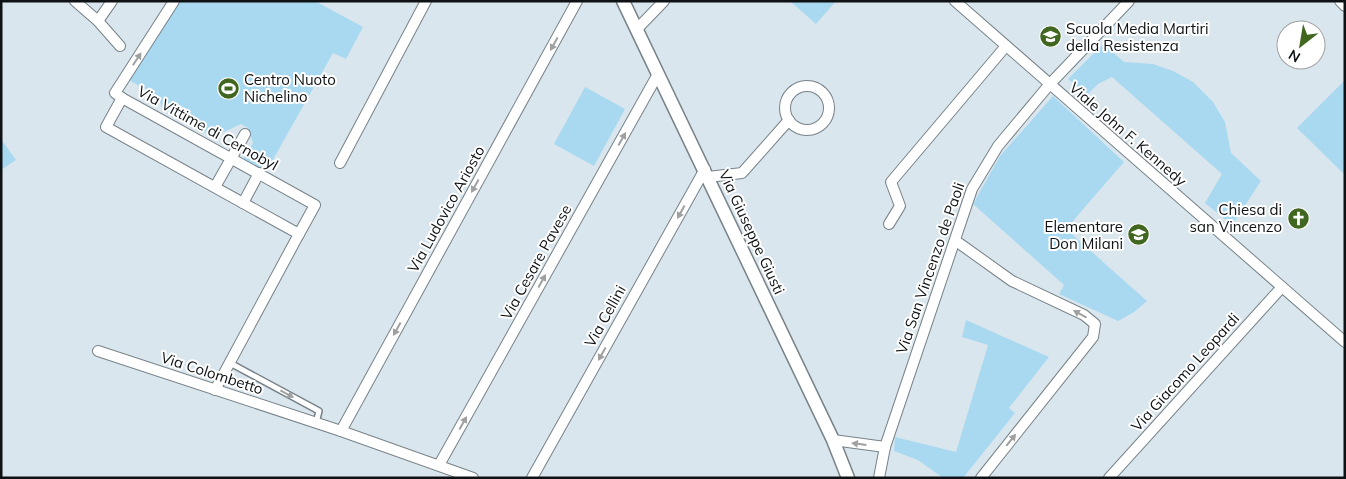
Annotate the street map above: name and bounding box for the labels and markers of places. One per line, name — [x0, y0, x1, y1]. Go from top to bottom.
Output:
place label: Scuola Media Martiri della Resistenza — [1066, 19, 1209, 55]
school or university icon: Scuola Media Martiri della Resistenza — [1038, 25, 1062, 49]
place label: Centro Nuoto Nichelino — [244, 70, 336, 106]
sports icon: Centro Nuoto Nichelino — [216, 76, 240, 100]
place label: Chiesa di san Vincenzo — [1190, 200, 1282, 236]
church icon: Chiesa di san Vincenzo — [1286, 206, 1310, 230]
place label: Elementare Don Milani — [1045, 217, 1123, 253]
school or university icon: Elementare Don Milani — [1127, 223, 1151, 247]

